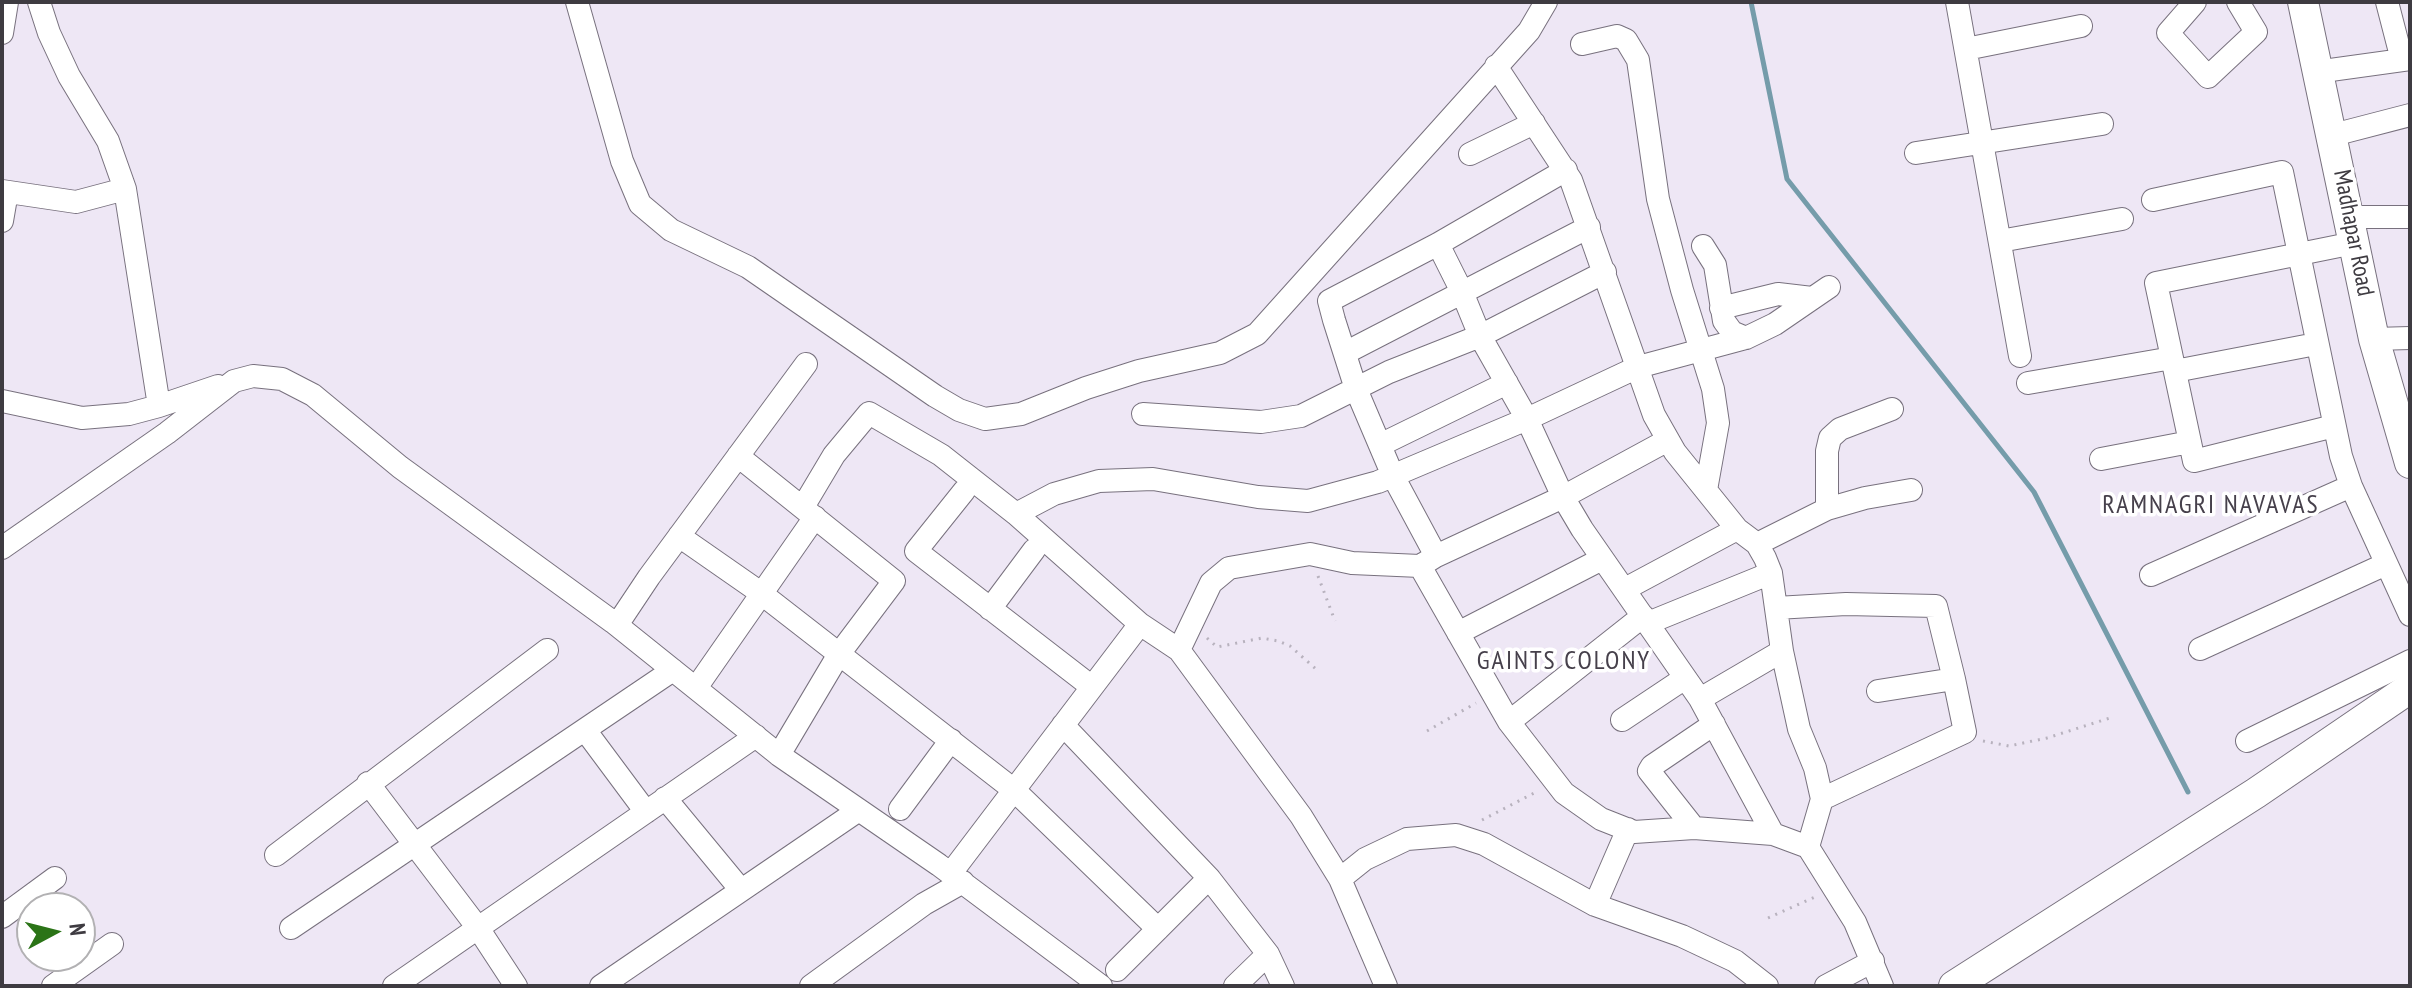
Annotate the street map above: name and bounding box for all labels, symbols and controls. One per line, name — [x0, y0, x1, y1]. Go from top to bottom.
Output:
street label: Madhapar Road — [2327, 167, 2379, 299]
district label: RAMNAGRI NAVAVAS — [2102, 490, 2320, 522]
district label: GAINTS COLONY — [1477, 646, 1651, 678]
north arrow — [16, 892, 96, 972]
text: N — [63, 922, 92, 937]

